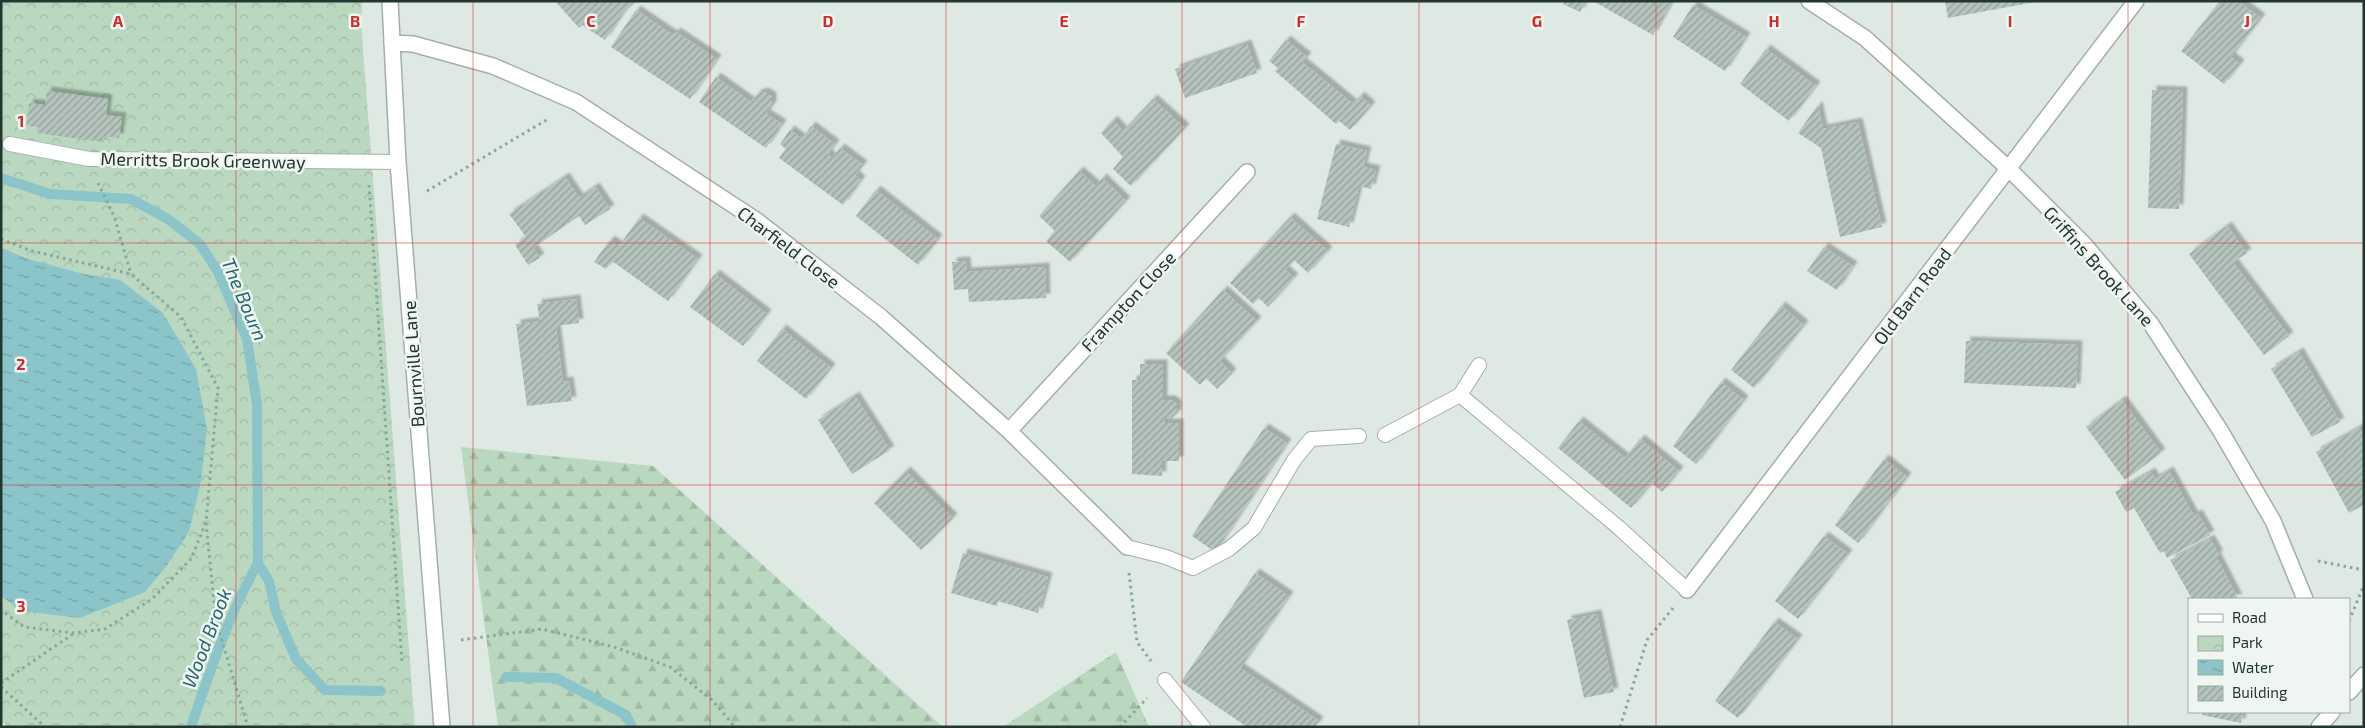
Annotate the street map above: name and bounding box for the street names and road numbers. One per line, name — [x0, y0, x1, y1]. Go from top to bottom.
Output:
street label: Merritts Brook Greenway — [100, 147, 306, 173]
street label: Charfield Close — [733, 201, 845, 293]
street label: Griffins Brook Lane — [2039, 201, 2159, 331]
street label: Old Barn Road — [1868, 243, 1956, 349]
street label: Frampton Close — [1076, 246, 1180, 356]
street label: Bournville Lane — [398, 300, 428, 428]

